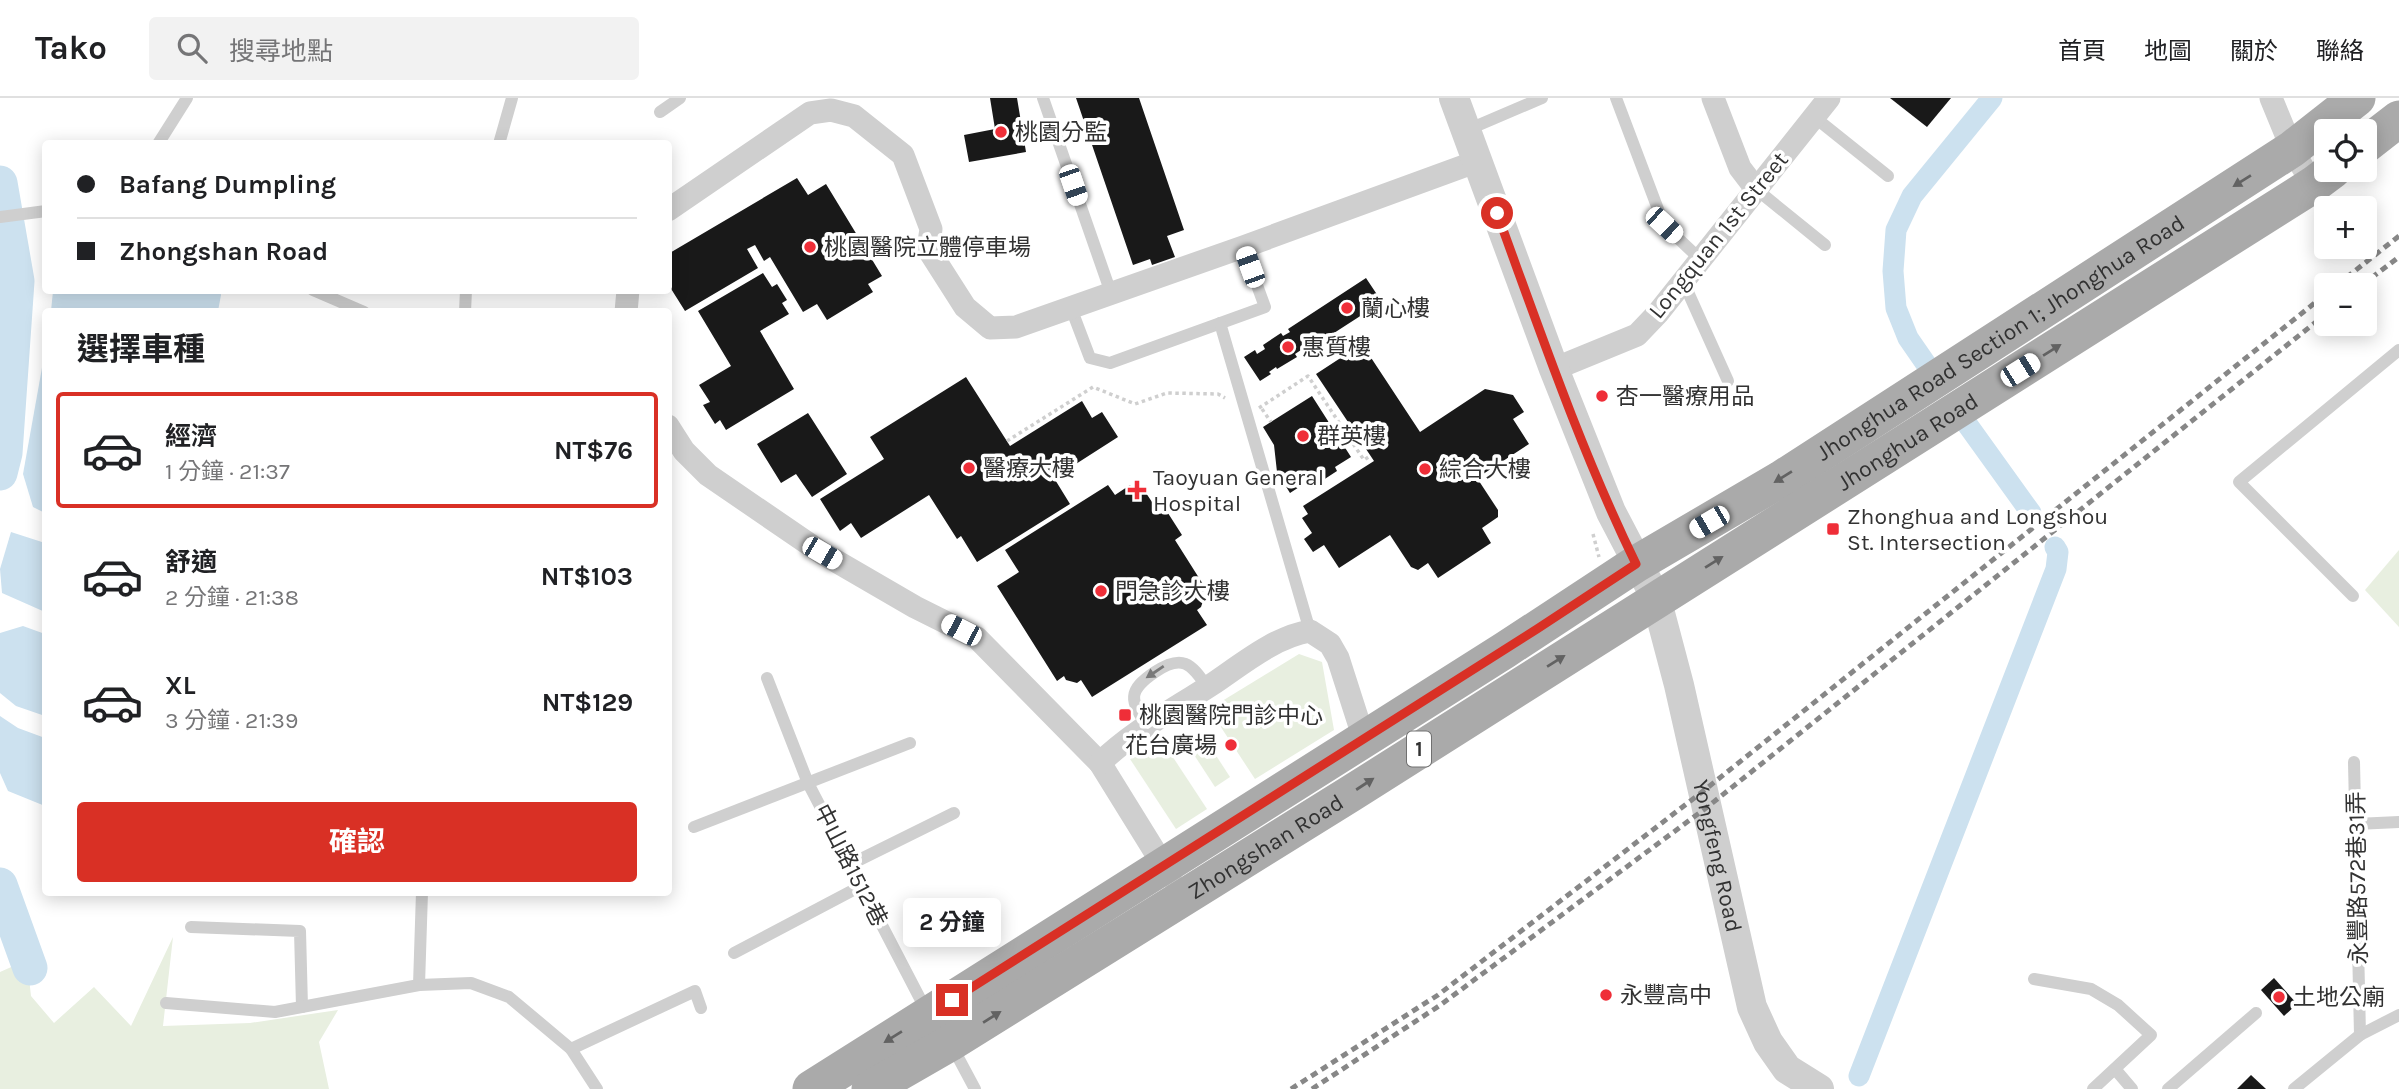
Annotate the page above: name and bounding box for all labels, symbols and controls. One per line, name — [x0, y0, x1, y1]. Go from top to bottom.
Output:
search box — [149, 17, 639, 80]
text: Tako — [35, 29, 107, 67]
icon: search — [173, 29, 211, 67]
text: 搜尋地點 — [229, 36, 333, 67]
text: 首頁 — [2058, 37, 2106, 65]
text: 地圖 — [2144, 37, 2192, 65]
text: 關於 — [2230, 37, 2278, 65]
text: 聯絡 — [2316, 37, 2364, 65]
place label: 桃園分監 — [1015, 119, 1107, 146]
map controls — [2314, 119, 2377, 336]
button: locate — [2314, 119, 2377, 182]
marker: 桃園分監 — [993, 124, 1009, 140]
street label: Longquan 1st Street — [1643, 146, 1794, 324]
car — [1057, 162, 1090, 208]
text: Bafang Dumpling — [119, 169, 336, 200]
one-way arrow — [2232, 174, 2252, 187]
button: + — [2314, 196, 2377, 259]
route start — [1481, 197, 1513, 229]
car — [1642, 203, 1687, 247]
street label: Jhonghua Road Section 1; Jhonghua Road — [1811, 208, 2189, 466]
place label: 桃園醫院立體停車場 — [824, 234, 1031, 261]
text: Zhongshan Road — [119, 236, 328, 267]
marker: 桃園醫院立體停車場 — [802, 239, 818, 255]
car — [1233, 244, 1268, 290]
button: − — [2314, 273, 2377, 336]
place label: 蘭心樓 — [1361, 295, 1430, 322]
marker: 蘭心樓 — [1339, 300, 1355, 316]
text: 選擇車種 — [77, 331, 205, 368]
place label: 惠質樓 — [1302, 334, 1371, 361]
marker: 惠質樓 — [1280, 339, 1296, 355]
one-way arrow — [2042, 343, 2061, 356]
car — [1997, 350, 2044, 390]
place label: 杏一醫療用品 — [1616, 383, 1754, 410]
street label: Jhonghua Road — [1831, 387, 1983, 495]
marker: 杏一醫療用品 — [1594, 388, 1610, 404]
icon: car — [81, 419, 144, 482]
text: 經濟 — [165, 421, 217, 452]
place label: 群英樓 — [1317, 423, 1386, 450]
marker: 群英樓 — [1295, 428, 1311, 444]
text: NT$76 — [554, 435, 633, 466]
place label: 醫療大樓 — [983, 455, 1075, 482]
place label: 綜合大樓 — [1439, 456, 1531, 483]
text: 1 分鐘 · 21:37 — [165, 458, 290, 485]
marker: 醫療大樓 — [961, 460, 977, 476]
marker: 綜合大樓 — [1417, 461, 1433, 477]
place label: Taoyuan General Hospital — [1153, 464, 1324, 517]
one-way arrow — [1774, 471, 1793, 484]
marker: Taoyuan General Hospital — [1127, 480, 1147, 500]
car — [1686, 502, 1733, 542]
place label: Zhonghua and Longshou St. Intersection — [1847, 503, 2108, 556]
marker: Zhonghua and Longshou St. Intersection — [1825, 521, 1841, 537]
car — [799, 533, 846, 573]
icon: car — [81, 545, 144, 608]
text: 舒適 — [165, 547, 217, 578]
one-way arrow — [1704, 555, 1723, 568]
text: NT$103 — [541, 561, 633, 592]
place label: 門急診大樓 — [1115, 578, 1230, 605]
marker: 門急診大樓 — [1093, 583, 1109, 599]
text: 2 分鐘 · 21:38 — [165, 584, 299, 611]
car — [938, 611, 985, 649]
one-way arrow — [1547, 655, 1566, 668]
one-way arrow — [1146, 665, 1164, 679]
text: XL — [165, 670, 196, 701]
icon: car — [81, 671, 144, 734]
text: NT$129 — [542, 687, 633, 718]
place label: 桃園醫院門診中心 — [1139, 702, 1323, 729]
text: 3 分鐘 · 21:39 — [165, 707, 298, 734]
marker: 桃園醫院門診中心 — [1117, 707, 1133, 723]
place label: 花台廣場 — [1125, 732, 1217, 759]
road number: 1 — [1407, 732, 1431, 766]
marker: 花台廣場 — [1223, 737, 1239, 753]
one-way arrow — [1355, 777, 1374, 790]
street label: Yongfeng Road — [1687, 777, 1748, 935]
street label: Zhongshan Road — [1183, 788, 1349, 905]
street label: 永豐路572巷31弄 — [2342, 791, 2373, 965]
street label: 中山路1512巷 — [808, 800, 893, 931]
button: 確認 — [77, 802, 637, 882]
callout: 2 分鐘 — [903, 898, 1001, 948]
text: 2 分鐘 — [919, 909, 985, 936]
place label: 永豐高中 — [1620, 982, 1712, 1009]
route end — [936, 984, 968, 1016]
place label: 土地公廟 — [2293, 984, 2385, 1011]
marker: 永豐高中 — [1598, 987, 1614, 1003]
marker: 土地公廟 — [2271, 989, 2287, 1005]
one-way arrow — [982, 1010, 1001, 1023]
one-way arrow — [883, 1031, 902, 1044]

